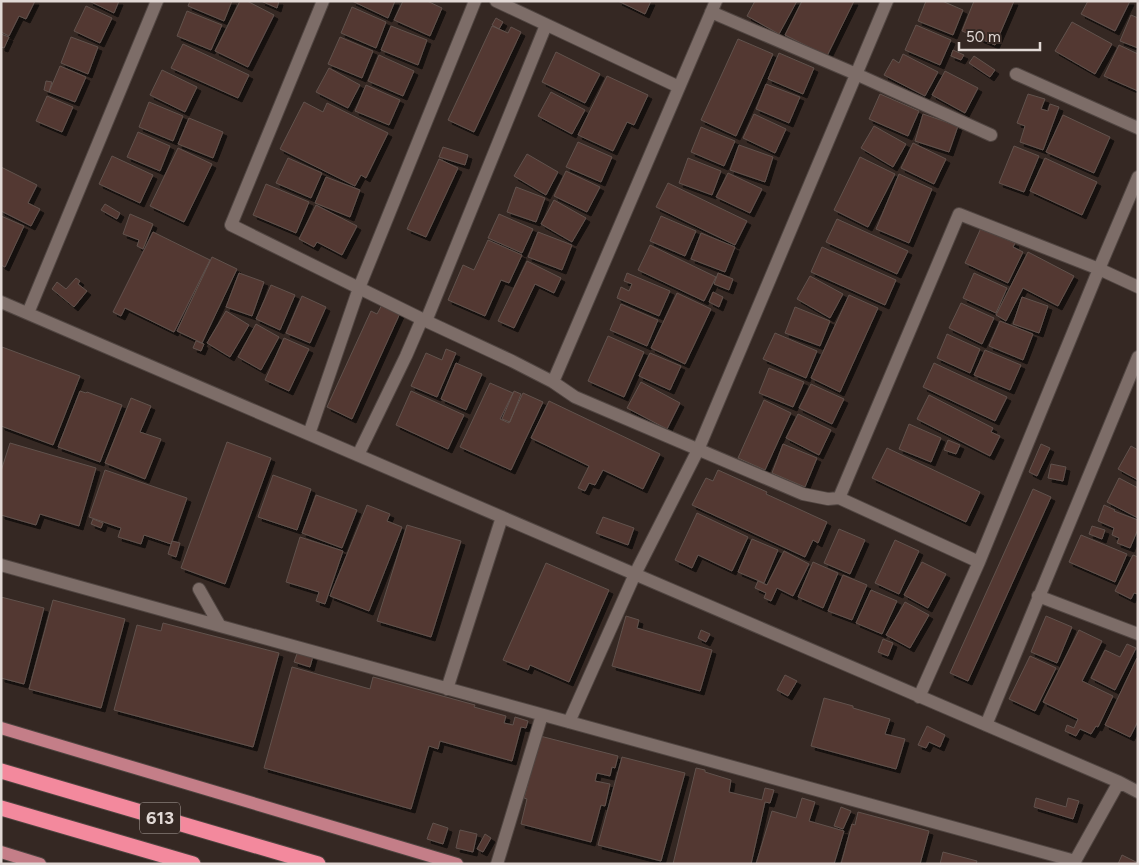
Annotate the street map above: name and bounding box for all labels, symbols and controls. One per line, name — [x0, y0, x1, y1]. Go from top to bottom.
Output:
scale bar — [959, 20, 1040, 52]
text: 50 m — [966, 28, 1001, 46]
road number: 613 — [140, 802, 180, 834]

